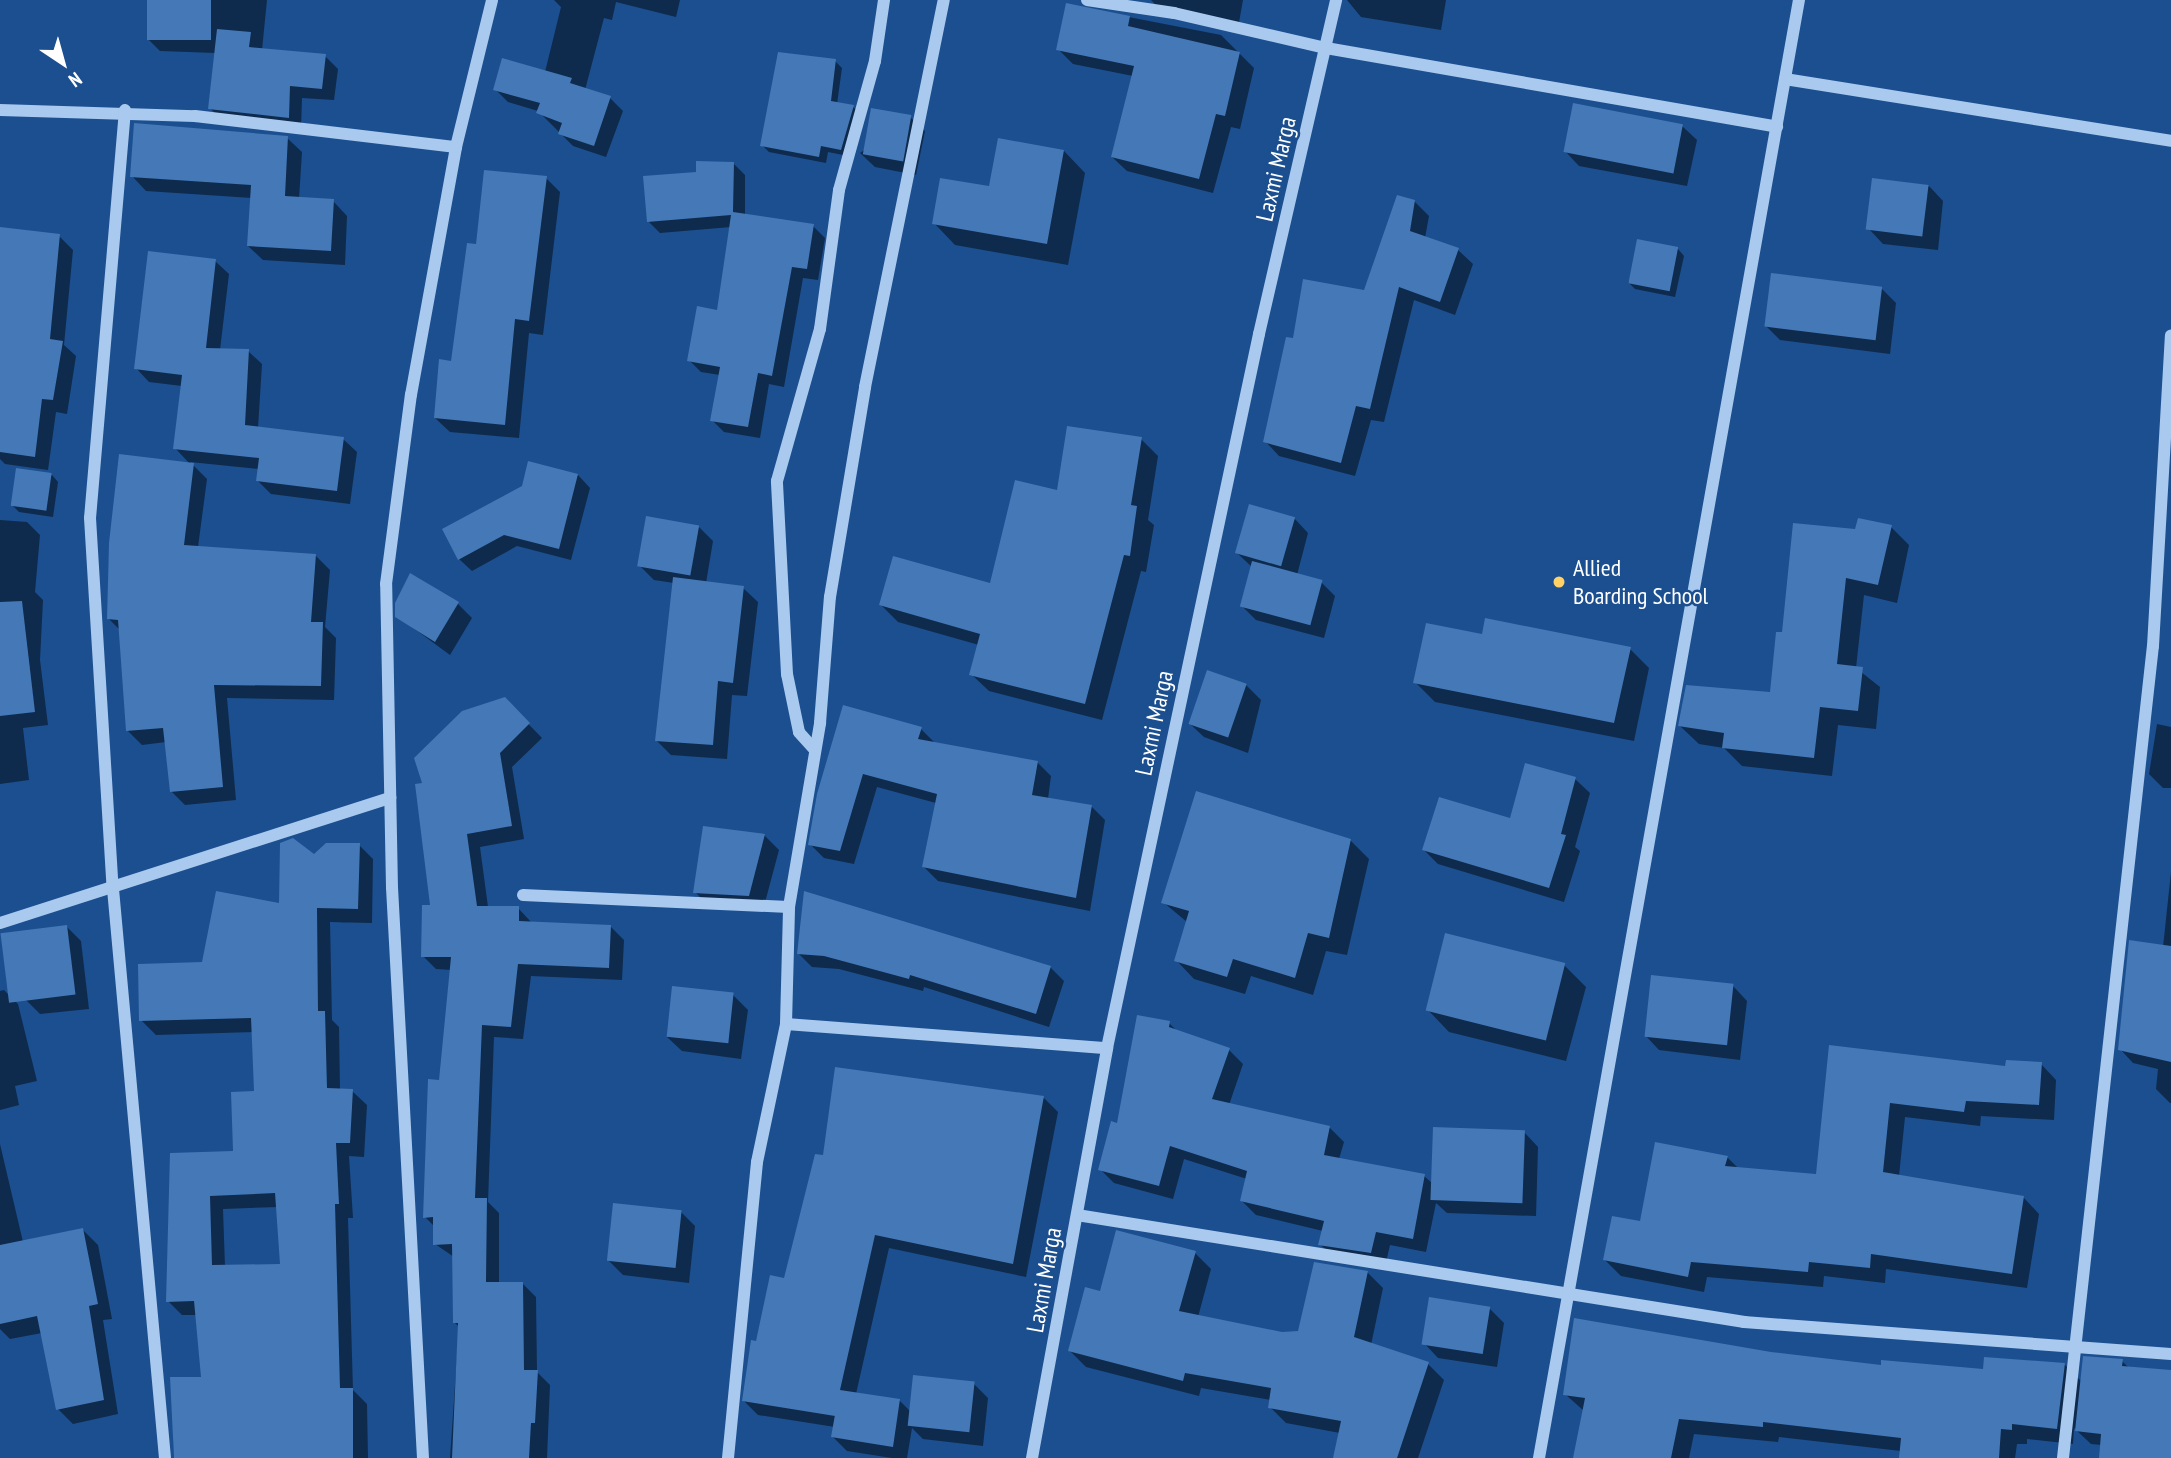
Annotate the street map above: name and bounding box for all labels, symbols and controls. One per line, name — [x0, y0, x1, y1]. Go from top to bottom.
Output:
north arrow — [28, 28, 98, 98]
text: N — [64, 67, 87, 93]
street label: Laxmi Marga — [1250, 114, 1302, 224]
place label: Allied Boarding School — [1573, 554, 1708, 610]
marker: Allied Boarding School — [1551, 574, 1567, 590]
street label: Laxmi Marga — [1129, 668, 1179, 778]
street label: Laxmi Marga — [1021, 1225, 1067, 1335]

